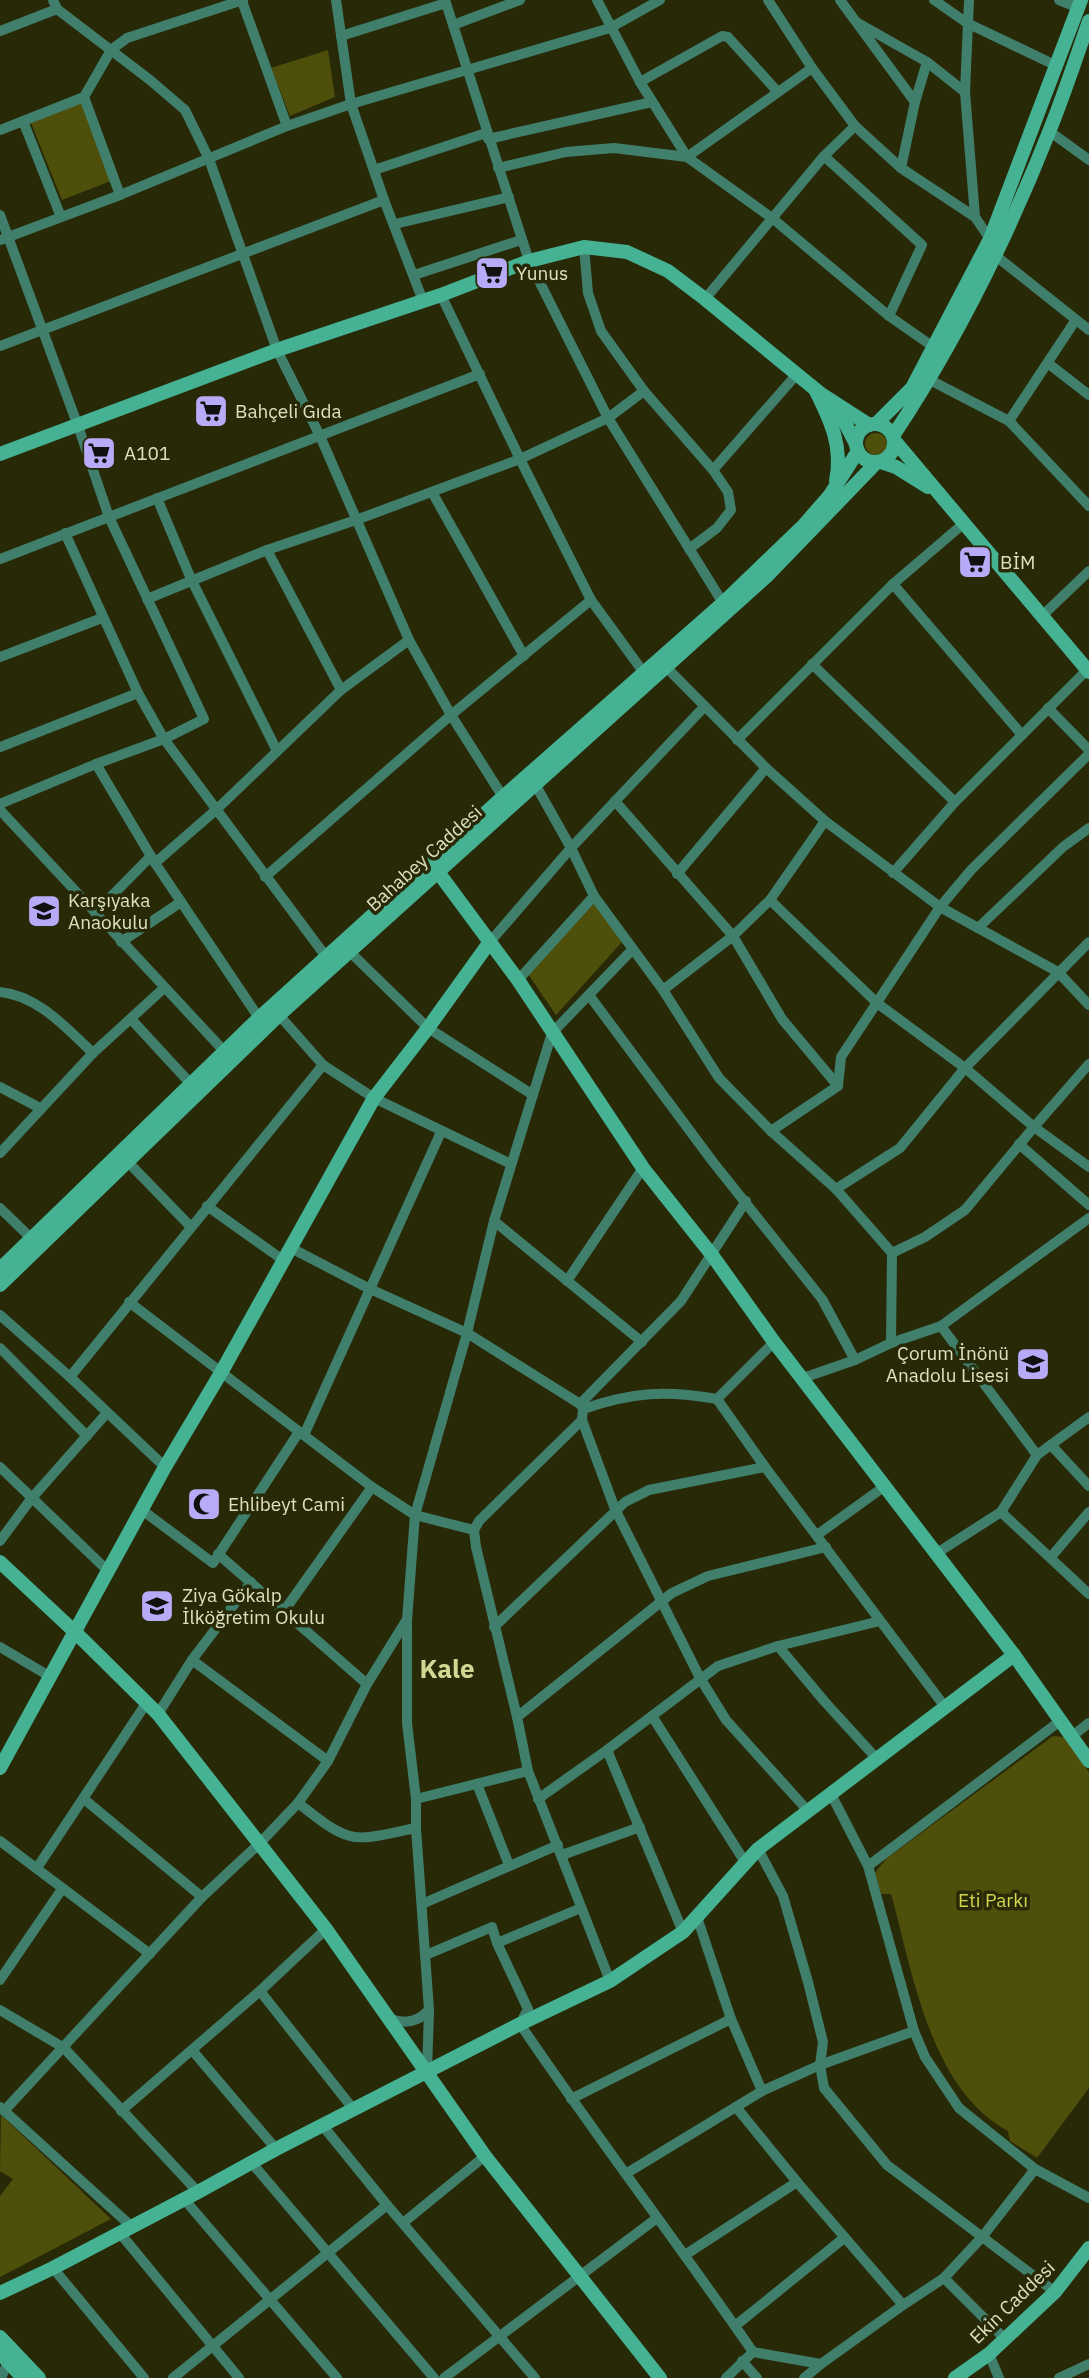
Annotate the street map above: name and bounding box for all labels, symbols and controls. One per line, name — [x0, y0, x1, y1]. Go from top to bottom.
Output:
supermarket icon: Yunus — [473, 254, 511, 292]
place label: Yunus — [516, 261, 568, 285]
supermarket icon: Bahçeli Gıda — [192, 392, 230, 430]
place label: Bahçeli Gıda — [235, 399, 342, 423]
supermarket icon: A101 — [80, 434, 118, 472]
place label: A101 — [124, 441, 170, 465]
supermarket icon: BİM — [956, 543, 994, 581]
place label: BİM — [1000, 550, 1035, 574]
street label: Bahabey Caddesi — [361, 800, 487, 916]
place label: Karşıyaka Anaokulu — [68, 888, 150, 934]
school or university icon: Karşıyaka Anaokulu — [25, 892, 63, 930]
place label: Çorum İnönü Anadolu Lisesi — [886, 1341, 1009, 1387]
school or university icon: Çorum İnönü Anadolu Lisesi — [1014, 1345, 1052, 1383]
mosque icon: Ehlibeyt Cami — [185, 1485, 223, 1523]
place label: Ehlibeyt Cami — [228, 1492, 345, 1516]
place label: Ziya Gökalp İlköğretim Okulu — [182, 1583, 325, 1629]
school or university icon: Ziya Gökalp İlköğretim Okulu — [138, 1587, 176, 1625]
district label: Kale — [419, 1651, 475, 1685]
park label: Eti Parkı — [958, 1888, 1028, 1912]
street label: Ekin Caddesi — [964, 2255, 1060, 2349]

